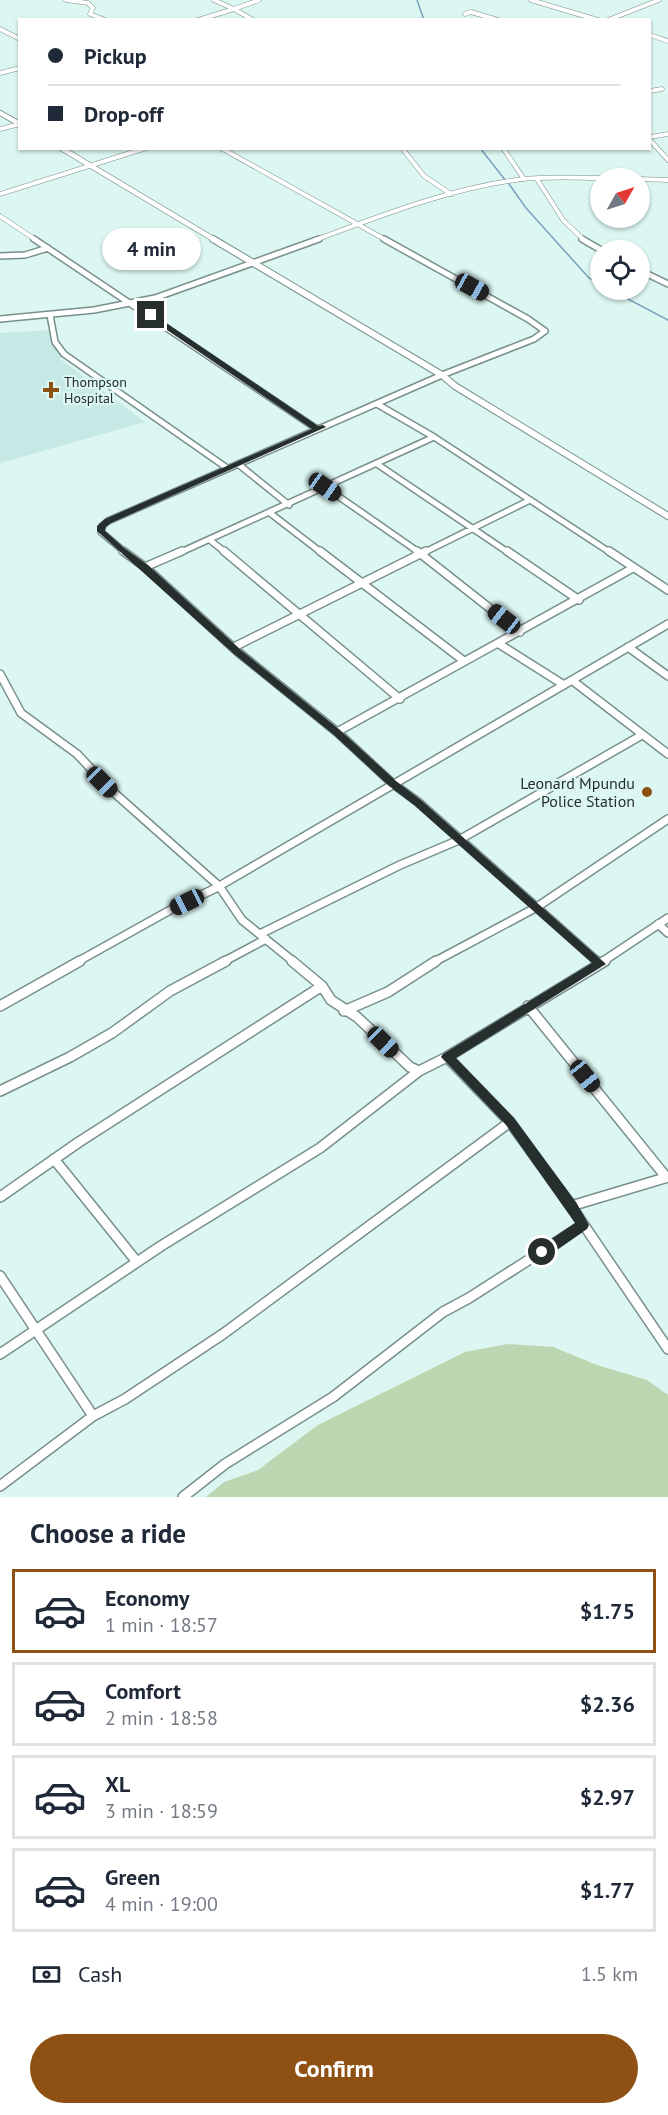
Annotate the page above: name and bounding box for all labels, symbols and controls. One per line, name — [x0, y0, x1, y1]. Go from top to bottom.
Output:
text: Pickup — [84, 42, 147, 70]
text: Drop-off — [84, 100, 163, 128]
north arrow — [590, 168, 650, 228]
map controls — [590, 168, 650, 300]
callout: 4 min — [102, 228, 201, 270]
text: 4 min — [127, 236, 176, 262]
button: locate — [590, 240, 650, 300]
car — [452, 270, 492, 304]
route end — [137, 301, 164, 328]
place label: Thompson Hospital — [64, 373, 127, 407]
marker: Thompson Hospital — [42, 381, 60, 399]
car — [305, 469, 345, 505]
car — [484, 601, 524, 637]
car — [83, 763, 121, 801]
place label: Leonard Mpundu Police Station — [520, 773, 635, 811]
marker: Leonard Mpundu Police Station — [640, 785, 654, 799]
car — [167, 886, 207, 918]
car — [364, 1023, 402, 1061]
car — [567, 1056, 603, 1096]
route start — [528, 1238, 555, 1265]
text: Choose a ride — [30, 1516, 186, 1550]
icon: car — [33, 1584, 87, 1638]
text: Economy — [105, 1584, 189, 1612]
text: $1.75 — [580, 1597, 635, 1625]
text: 1 min · 18:57 — [105, 1612, 218, 1638]
icon: car — [33, 1677, 87, 1731]
text: Comfort — [105, 1677, 181, 1705]
text: $2.36 — [580, 1690, 635, 1718]
text: 2 min · 18:58 — [105, 1705, 218, 1731]
icon: car — [33, 1770, 87, 1824]
text: XL — [105, 1770, 130, 1798]
text: $2.97 — [580, 1783, 635, 1811]
text: 3 min · 18:59 — [105, 1798, 218, 1824]
icon: car — [33, 1863, 87, 1917]
text: Green — [105, 1863, 160, 1891]
text: $1.77 — [580, 1876, 635, 1904]
text: 4 min · 19:00 — [105, 1891, 218, 1917]
icon: cash — [30, 1958, 63, 1991]
text: Cash — [78, 1960, 122, 1988]
text: 1.5 km — [581, 1961, 638, 1987]
button: Confirm — [30, 2034, 638, 2103]

